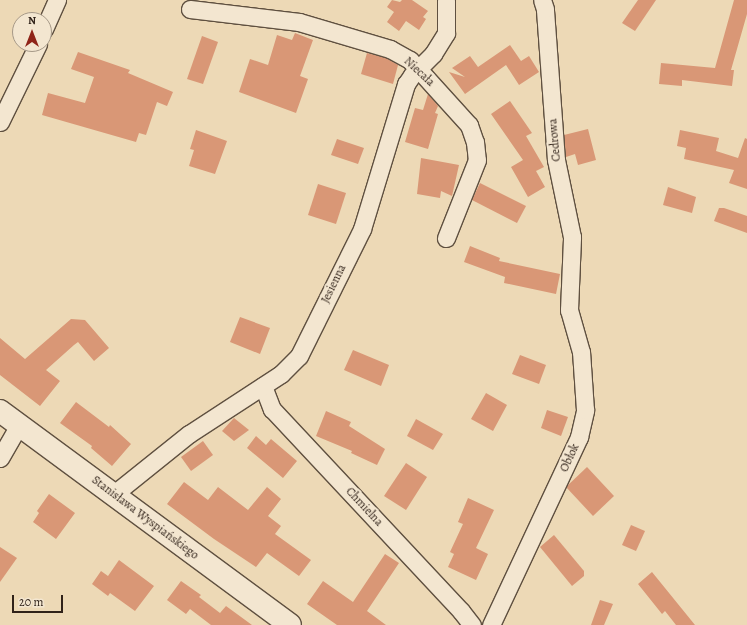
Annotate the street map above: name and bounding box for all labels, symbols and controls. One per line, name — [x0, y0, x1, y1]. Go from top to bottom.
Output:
north arrow — [12, 12, 52, 52]
text: N — [28, 13, 36, 28]
street label: Niecała — [401, 54, 437, 90]
street label: Cedrowa — [546, 118, 564, 162]
street label: Jesienna — [319, 262, 349, 306]
street label: Obłok — [557, 442, 583, 474]
street label: Stanisława Wyspiańskiego — [89, 473, 201, 563]
street label: Chmielna — [342, 485, 386, 529]
scale bar — [14, 587, 65, 613]
text: 20 m — [19, 594, 43, 610]

